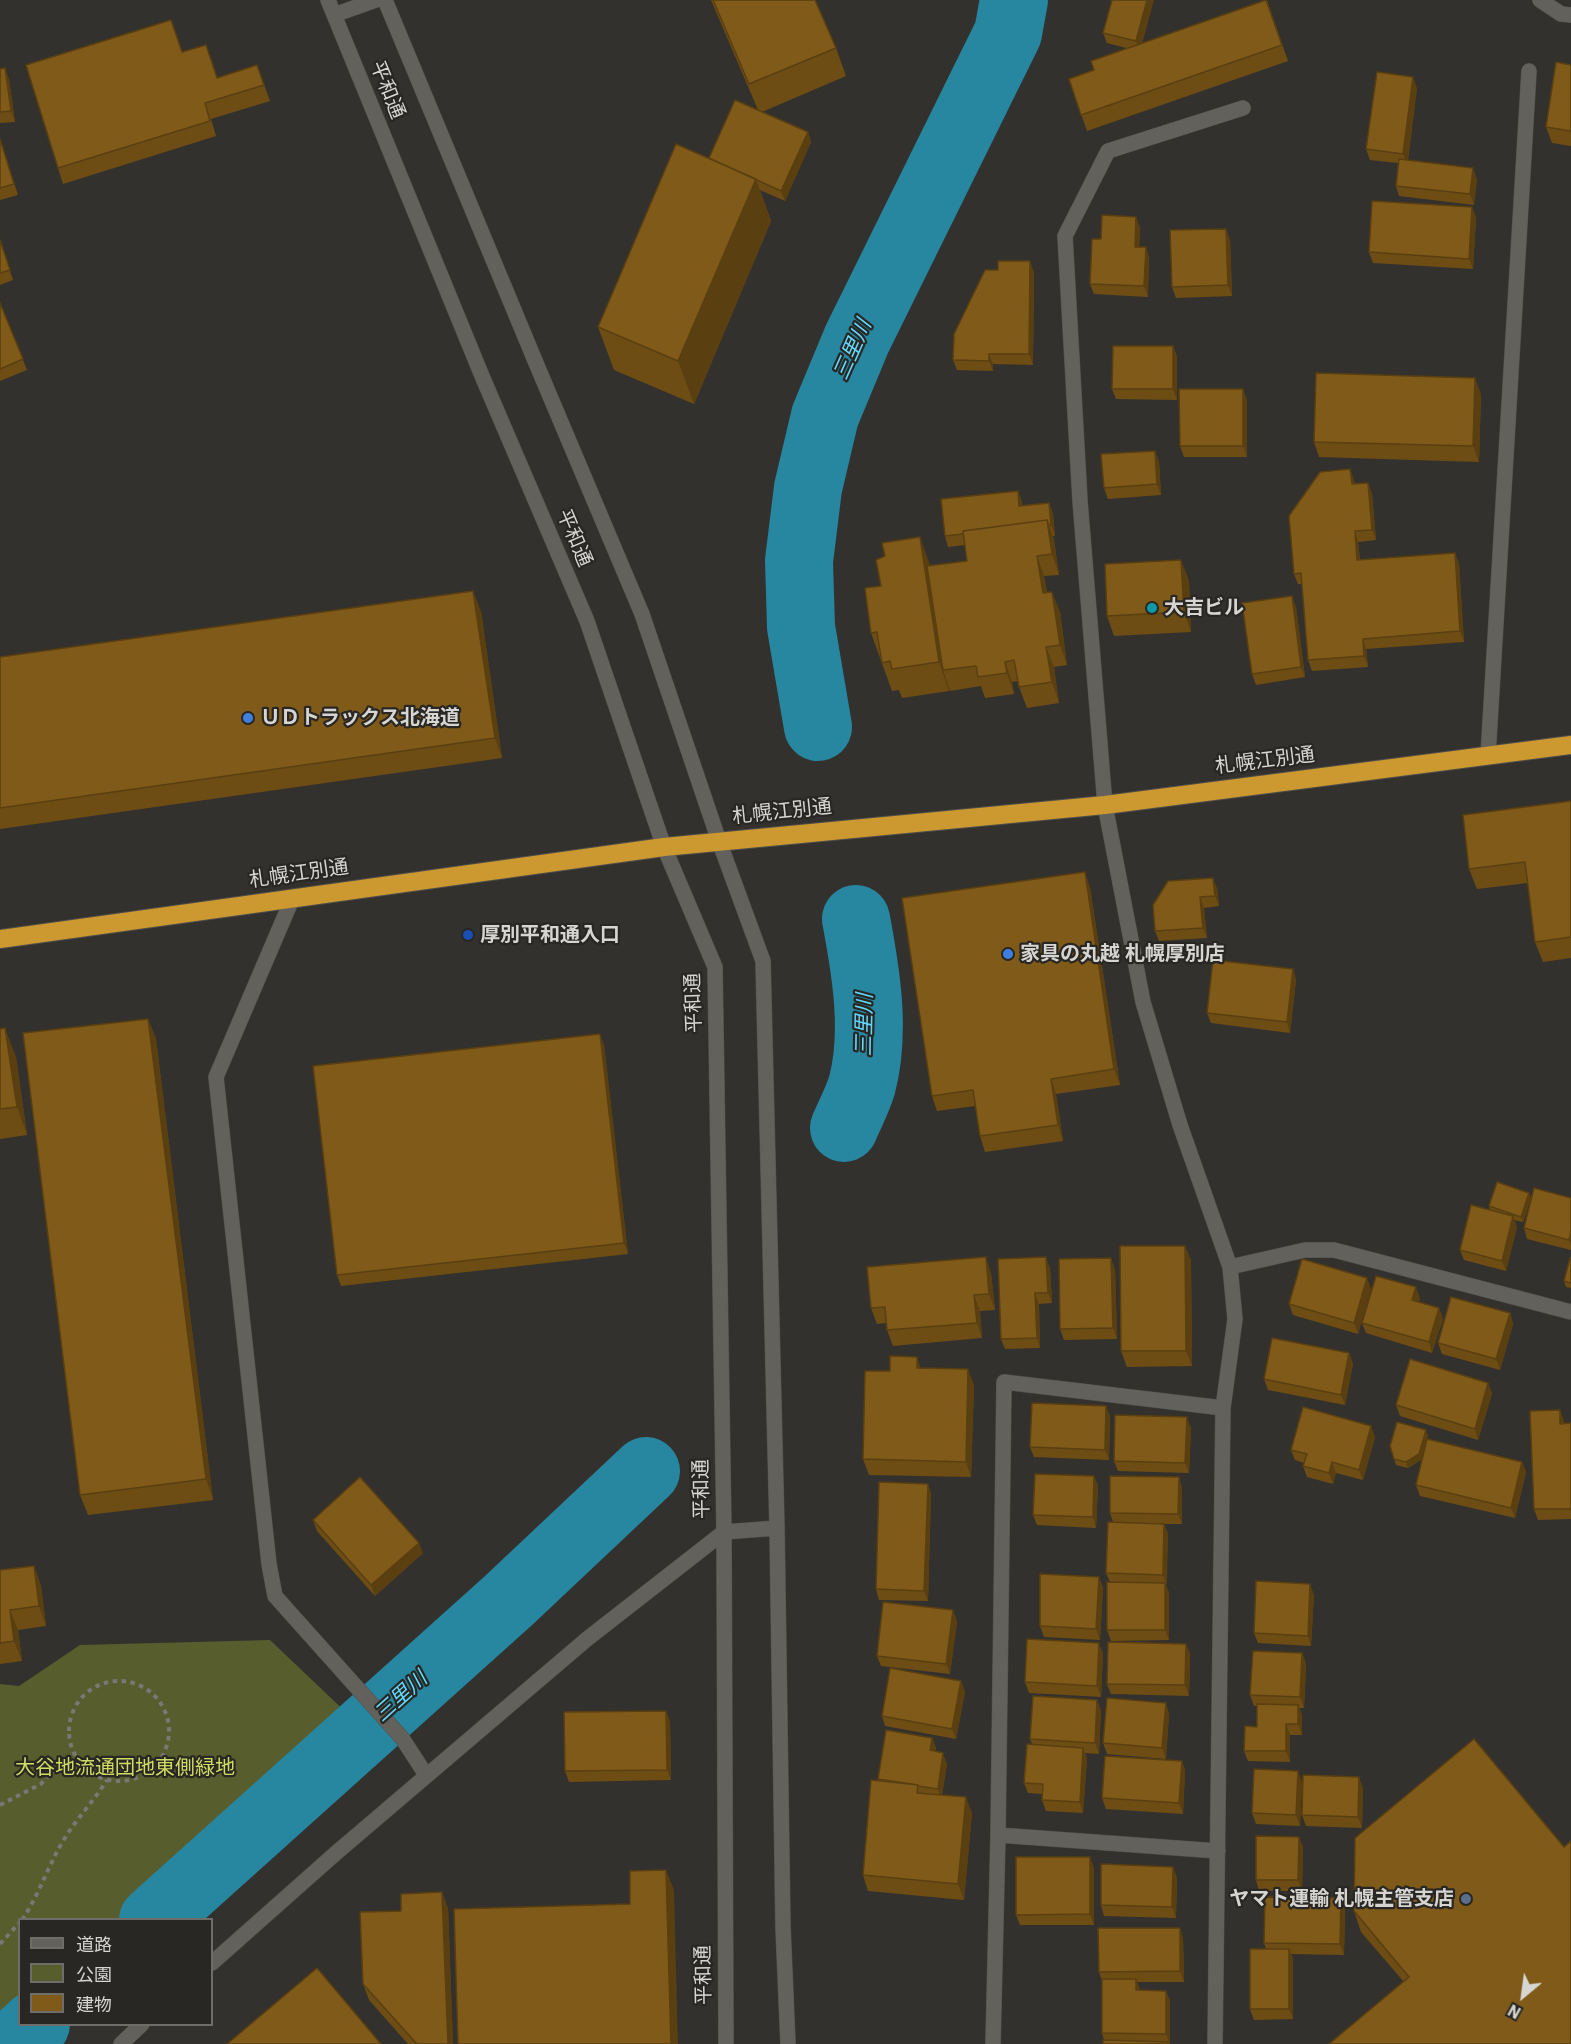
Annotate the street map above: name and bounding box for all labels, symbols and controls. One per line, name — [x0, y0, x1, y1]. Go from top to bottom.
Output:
street label: 平和通 — [365, 58, 409, 122]
water label: 三里川 — [829, 316, 877, 384]
street label: 平和通 — [551, 506, 597, 570]
place label: 大吉ビル — [1164, 596, 1244, 620]
marker: 大吉ビル — [1145, 601, 1159, 615]
place label: ＵＤトラックス北海道 — [260, 706, 460, 730]
marker: ＵＤトラックス北海道 — [241, 711, 255, 725]
street label: 札幌江別通 — [1214, 743, 1316, 779]
street label: 札幌江別通 — [731, 795, 833, 829]
street label: 札幌江別通 — [248, 855, 350, 893]
place label: 厚別平和通入口 — [480, 923, 620, 947]
marker: 厚別平和通入口 — [461, 928, 475, 942]
place label: 家具の丸越 札幌厚別店 — [1020, 942, 1225, 966]
marker: 家具の丸越 札幌厚別店 — [1001, 947, 1015, 961]
street label: 平和通 — [681, 973, 707, 1033]
water label: 三里川 — [852, 993, 878, 1057]
street label: 平和通 — [689, 1459, 715, 1519]
water label: 三里川 — [369, 1667, 433, 1727]
park label: 大谷地流通団地東側緑地 — [15, 1756, 235, 1780]
place label: ヤマト運輸 札幌主管支店 — [1229, 1887, 1454, 1911]
marker: ヤマト運輸 札幌主管支店 — [1459, 1892, 1473, 1906]
legend — [18, 1918, 213, 2026]
text: 道路 — [76, 1933, 112, 1956]
street label: 平和通 — [691, 1945, 717, 2005]
text: 公園 — [76, 1963, 112, 1986]
north arrow — [1493, 1966, 1553, 2026]
text: 建物 — [76, 1993, 112, 2016]
text: N — [1504, 2000, 1524, 2023]

